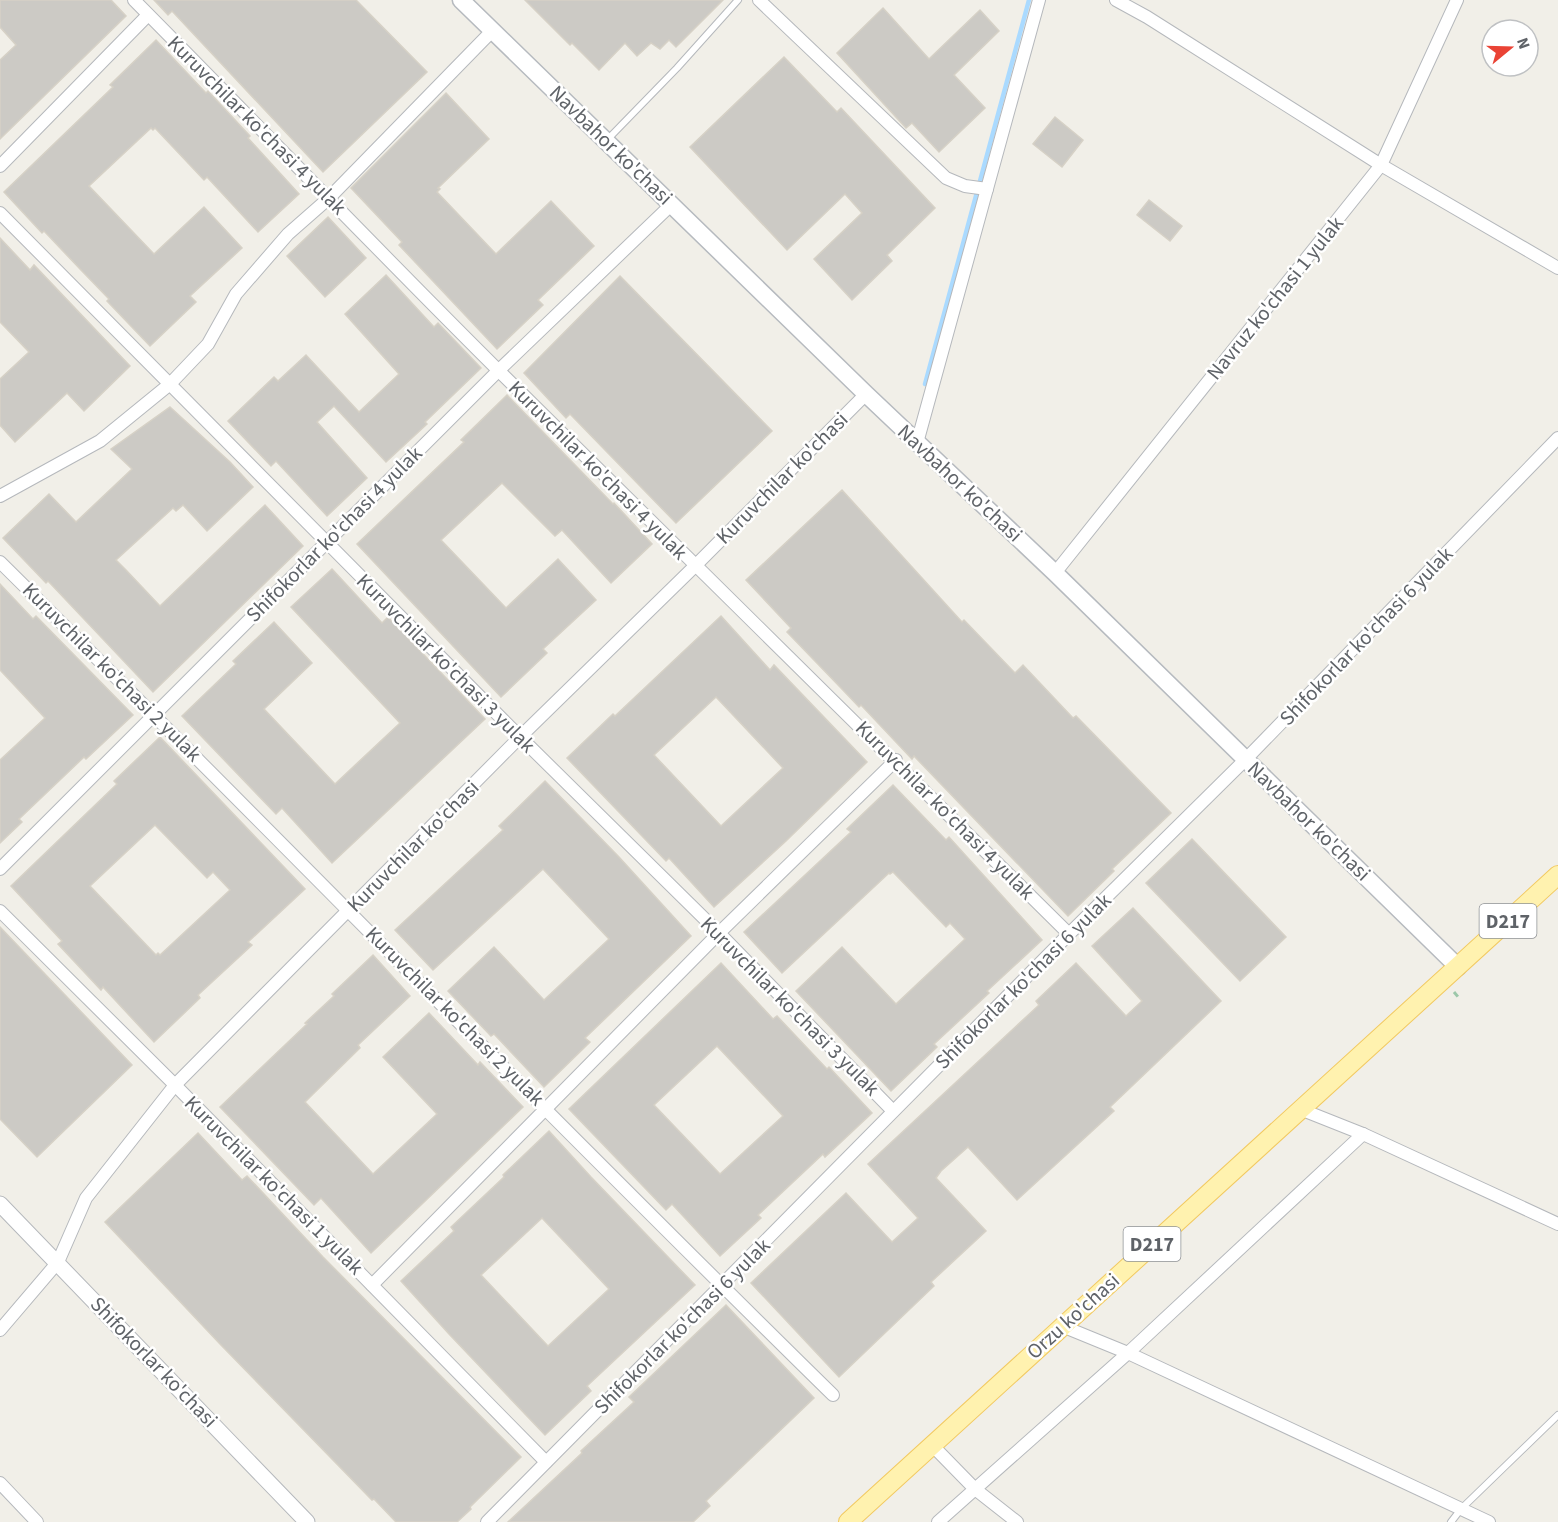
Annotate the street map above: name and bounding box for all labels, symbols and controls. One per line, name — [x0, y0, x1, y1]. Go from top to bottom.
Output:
north arrow — [1480, 18, 1540, 78]
street label: Kuruvchilar ko'chasi 4 yulak — [161, 29, 354, 222]
text: N — [1511, 35, 1535, 52]
street label: Navbahor ko'chasi — [543, 78, 679, 212]
street label: Navruz ko'chasi 1 yulak — [1199, 209, 1351, 386]
street label: Kuruvchilar ko'chasi 4 yulak — [502, 374, 695, 567]
street label: Kuruvchilar ko'chasi — [709, 405, 855, 551]
street label: Navbahor ko'chasi — [891, 417, 1029, 549]
street label: Shifokorlar ko'chasi 4 yulak — [239, 439, 429, 629]
street label: Shifokorlar ko'chasi 6 yulak — [1272, 539, 1460, 732]
street label: Kuruvchilar ko'chasi 3 yulak — [350, 567, 543, 760]
street label: Kuruvchilar ko'chasi 2 yulak — [16, 576, 209, 769]
street label: Kuruvchilar ko'chasi 4 yulak — [849, 714, 1042, 907]
street label: Navbahor ko'chasi — [1241, 754, 1377, 888]
street label: Kuruvchilar ko'chasi — [340, 773, 486, 919]
street label: Shifokorlar ko'chasi 6 yulak — [928, 886, 1118, 1076]
road number: D217 — [1480, 904, 1537, 938]
street label: Kuruvchilar ko'chasi 3 yulak — [694, 910, 887, 1103]
street label: Kuruvchilar ko'chasi 2 yulak — [359, 920, 552, 1113]
street label: Kuruvchilar ko'chasi 1 yulak — [178, 1089, 371, 1282]
road number: D217 — [1124, 1227, 1180, 1261]
street label: Shifokorlar ko'chasi 6 yulak — [587, 1231, 777, 1421]
street label: Orzu ko'chasi — [1020, 1266, 1126, 1366]
street label: Shifokorlar ko'chasi — [83, 1290, 225, 1434]

